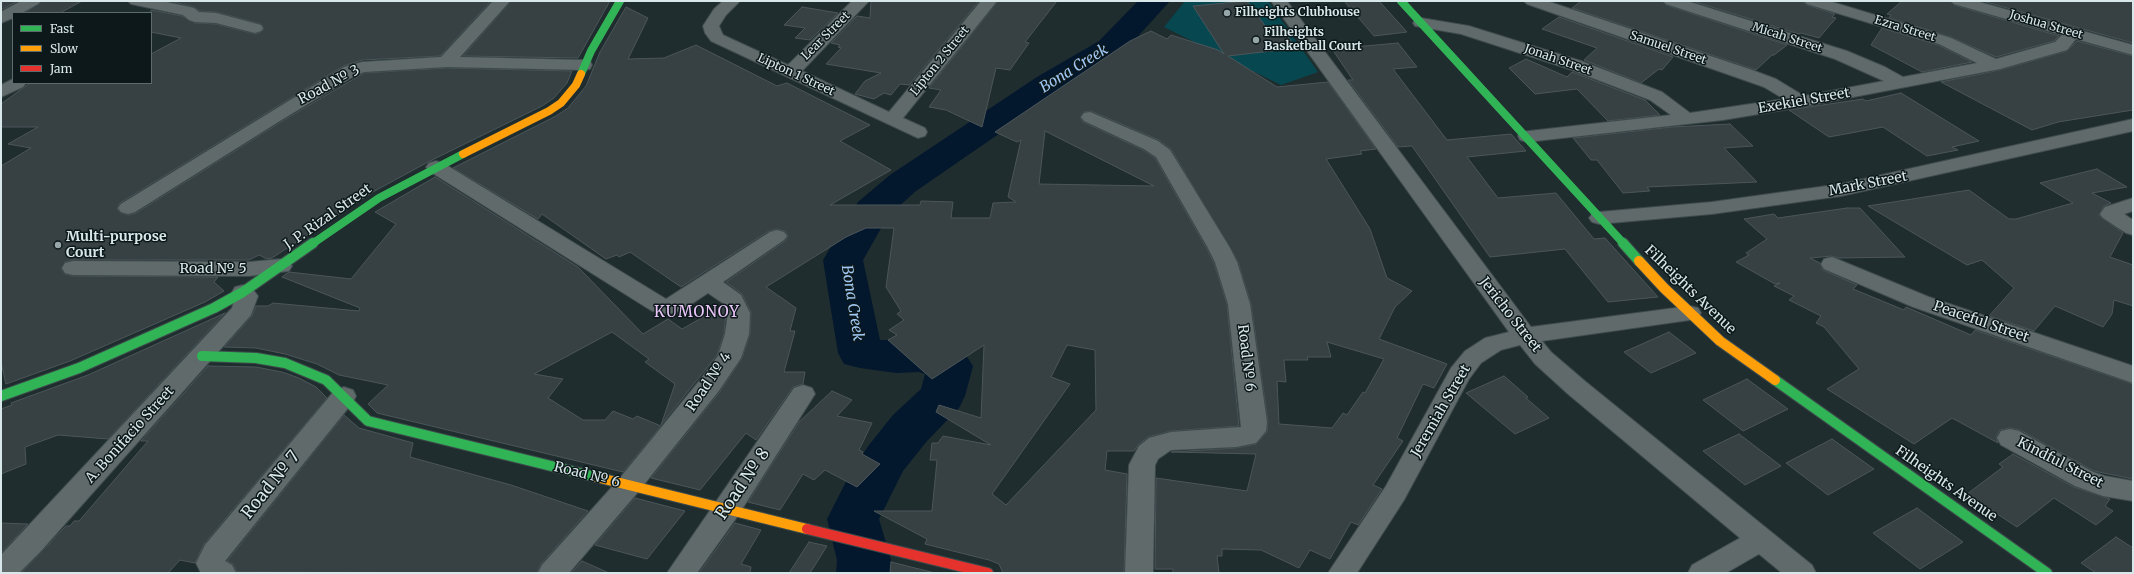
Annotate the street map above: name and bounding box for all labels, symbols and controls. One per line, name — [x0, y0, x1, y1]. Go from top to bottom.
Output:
place label: Filheights Clubhouse — [1235, 6, 1360, 20]
marker: Filheights Clubhouse — [1222, 8, 1232, 18]
street label: Joshua Street — [2008, 8, 2084, 42]
street label: Lear Street — [799, 9, 853, 63]
legend — [12, 12, 152, 84]
street label: Ezra Street — [1873, 13, 1937, 45]
street label: Micah Street — [1750, 20, 1824, 56]
text: Fast — [50, 21, 74, 36]
street label: Lipton 2 Street — [908, 23, 972, 99]
place label: Filheights Basketball Court — [1264, 26, 1362, 54]
street label: Samuel Street — [1628, 28, 1708, 68]
marker: Filheights Basketball Court — [1251, 35, 1261, 45]
text: Slow — [50, 41, 78, 56]
water label: Bona Creek — [1037, 41, 1111, 97]
street label: Jonah Street — [1522, 42, 1594, 78]
street label: Lipton 1 Street — [755, 51, 837, 99]
text: Jam — [50, 61, 72, 76]
street label: Road № 3 — [295, 62, 363, 108]
street label: Exekiel Street — [1757, 85, 1851, 117]
street label: Mark Street — [1827, 168, 1909, 200]
street label: J. P. Rizal Street — [281, 181, 375, 253]
place label: Multi-purpose Court — [66, 229, 166, 262]
marker: Multi-purpose Court — [53, 240, 63, 250]
street label: Filheights Avenue — [1641, 242, 1739, 338]
street label: Road № 5 — [179, 261, 247, 277]
water label: Bona Creek — [837, 264, 867, 342]
street label: Jericho Street — [1476, 274, 1544, 356]
street label: Peaceful Street — [1931, 298, 2031, 346]
district label: KUMONOY — [654, 304, 740, 322]
street label: Road № 6 — [1234, 323, 1258, 393]
street label: Road № 4 — [683, 349, 735, 415]
street label: Jeremiah Street — [1408, 362, 1474, 460]
street label: A. Bonifacio Street — [82, 383, 178, 487]
street label: Kindful Street — [2014, 434, 2106, 492]
street label: Filheights Avenue — [1892, 443, 2000, 525]
street label: Road № 8 — [712, 444, 774, 524]
street label: Road № 7 — [237, 447, 305, 523]
street label: Road № 6 — [552, 459, 622, 491]

